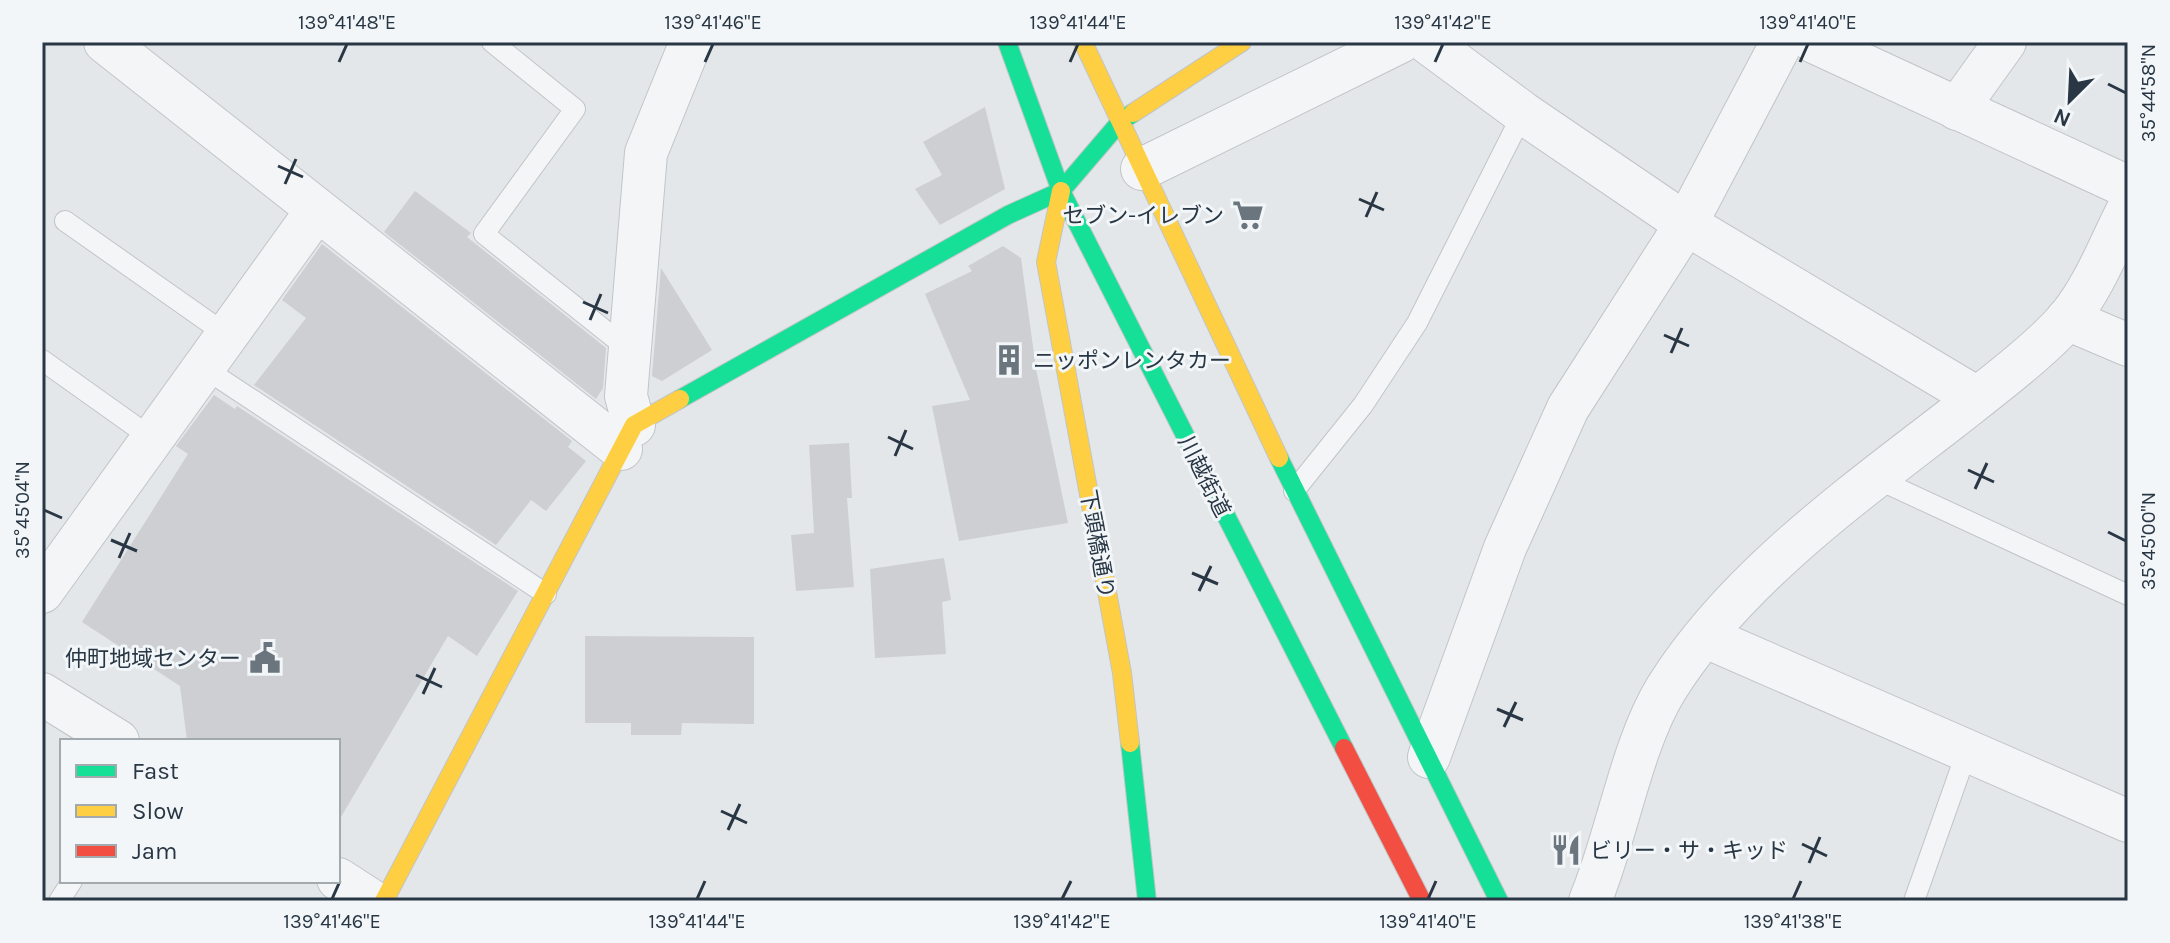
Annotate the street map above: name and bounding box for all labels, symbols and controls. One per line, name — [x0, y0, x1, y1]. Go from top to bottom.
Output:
text: 139°41'48"E — [298, 11, 396, 34]
text: 139°41'46"E — [664, 11, 762, 34]
text: 139°41'44"E — [1030, 11, 1127, 34]
text: 139°41'42"E — [1394, 11, 1492, 34]
text: 139°41'40"E — [1759, 11, 1857, 34]
text: 35°44'58"N — [2137, 44, 2160, 142]
north arrow — [2030, 60, 2110, 140]
text: N — [2050, 102, 2075, 132]
supermarket icon: セブン-イレブン — [1231, 198, 1265, 232]
place label: セブン-イレブン — [1062, 203, 1224, 229]
building icon: ニッポンレンタカー — [992, 343, 1026, 377]
place label: ニッポンレンタカー — [1033, 348, 1231, 374]
street label: 川越街道 — [1173, 431, 1236, 522]
text: 35°45'04"N — [11, 461, 34, 559]
street label: 下頭橋通り — [1075, 488, 1119, 601]
text: 35°45'00"N — [2137, 492, 2160, 590]
public building icon: 仲町地域センター — [248, 641, 282, 675]
place label: 仲町地域センター — [65, 646, 241, 672]
legend — [60, 739, 340, 883]
text: Fast — [132, 757, 179, 785]
text: Slow — [132, 797, 184, 825]
restaurant icon: ビリー・サ・キッド — [1549, 833, 1583, 867]
text: Jam — [132, 837, 177, 865]
place label: ビリー・サ・キッド — [1590, 838, 1788, 864]
text: 139°41'46"E — [283, 910, 381, 933]
text: 139°41'44"E — [649, 910, 746, 933]
text: 139°41'42"E — [1013, 910, 1111, 933]
text: 139°41'40"E — [1379, 910, 1477, 933]
text: 139°41'38"E — [1744, 910, 1842, 933]

